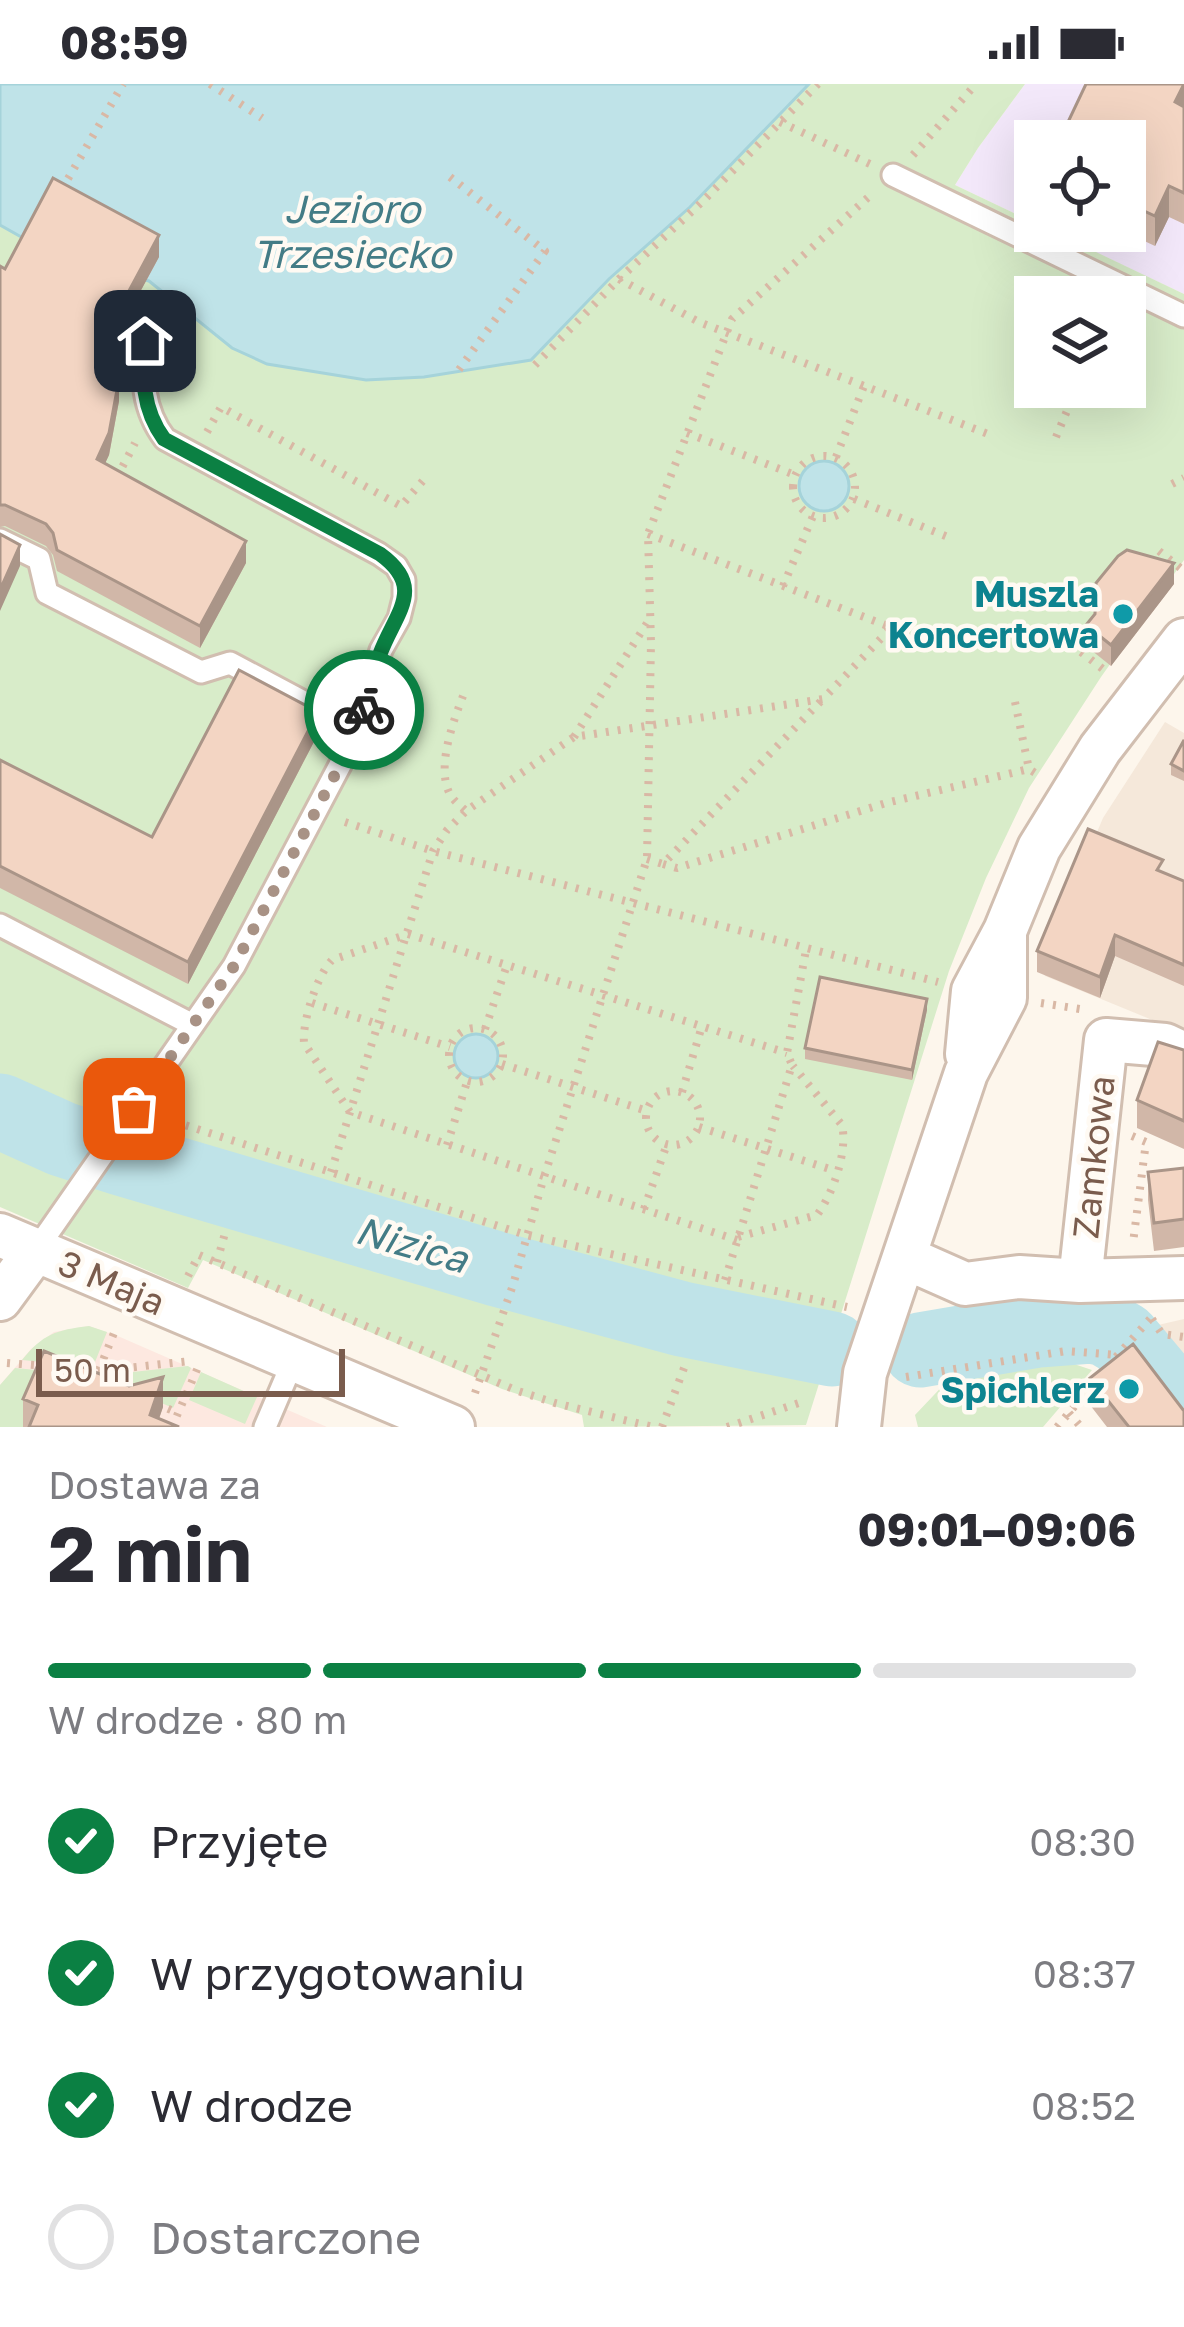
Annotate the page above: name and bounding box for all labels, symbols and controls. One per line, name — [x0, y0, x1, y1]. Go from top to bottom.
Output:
text: 08:59 — [60, 15, 188, 69]
map controls — [1014, 120, 1146, 408]
button: locate — [1014, 120, 1146, 252]
water label: Jezioro Trzesiecko — [253, 185, 454, 277]
button: layers — [1014, 276, 1146, 408]
pin — [94, 290, 196, 392]
icon: home — [112, 308, 178, 374]
place label: Muszla Koncertowa — [888, 572, 1099, 656]
marker: Muszla Koncertowa — [1110, 601, 1136, 627]
courier — [304, 650, 424, 770]
icon: bike — [331, 677, 397, 743]
pin — [83, 1058, 185, 1160]
street label: Zamkowa — [1063, 1073, 1123, 1241]
icon: bag — [101, 1076, 167, 1142]
water label: Nizica — [351, 1206, 475, 1283]
street label: 3 Maja — [52, 1240, 172, 1324]
scale bar — [36, 1343, 345, 1396]
text: 50 m — [54, 1350, 131, 1389]
place label: Spichlerz — [941, 1368, 1105, 1411]
marker: Spichlerz — [1116, 1376, 1142, 1402]
text: Dostawa za — [48, 1461, 261, 1508]
text: 09:01–09:06 — [857, 1502, 1136, 1556]
text: 2 min — [48, 1506, 252, 1599]
text: W drodze · 80 m — [48, 1696, 347, 1743]
icon: check — [48, 1808, 114, 1874]
text: Przyjęte — [150, 1814, 328, 1868]
text: 08:30 — [1029, 1818, 1136, 1865]
icon: check — [48, 1940, 114, 2006]
text: W przygotowaniu — [150, 1946, 525, 2000]
text: 08:37 — [1033, 1950, 1136, 1997]
icon: check — [48, 2072, 114, 2138]
text: W drodze — [150, 2078, 353, 2132]
text: 08:52 — [1031, 2082, 1136, 2129]
text: Dostarczone — [150, 2210, 421, 2264]

